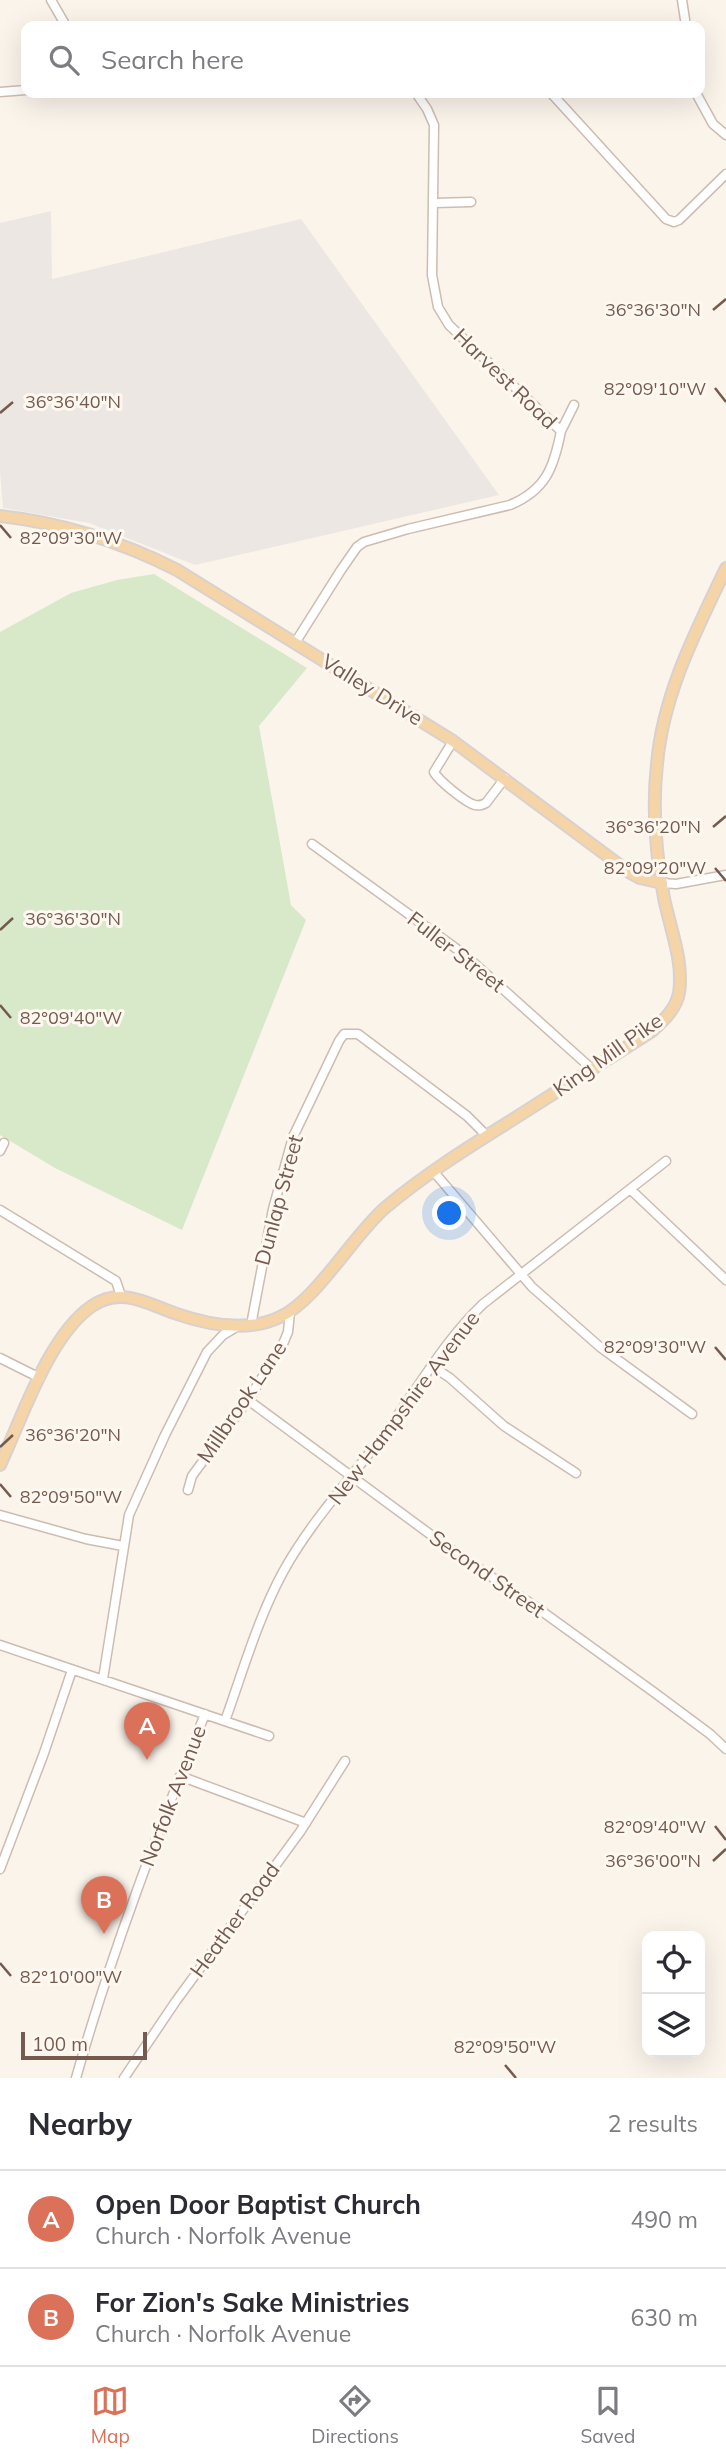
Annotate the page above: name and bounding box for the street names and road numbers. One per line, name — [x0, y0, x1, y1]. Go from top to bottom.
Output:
street label: Harvest Road — [448, 322, 563, 434]
street label: Valley Drive — [317, 648, 428, 731]
street label: Fuller Street — [403, 905, 510, 997]
street label: King Mill Pike — [548, 1007, 667, 1102]
street label: Dunlap Street — [248, 1132, 308, 1268]
street label: New Hampshire Avenue — [322, 1305, 485, 1509]
street label: Millbrook Lane — [191, 1336, 291, 1467]
street label: Second Street — [425, 1524, 550, 1623]
street label: Norfolk Avenue — [135, 1722, 211, 1870]
street label: Heather Road — [184, 1857, 285, 1982]

